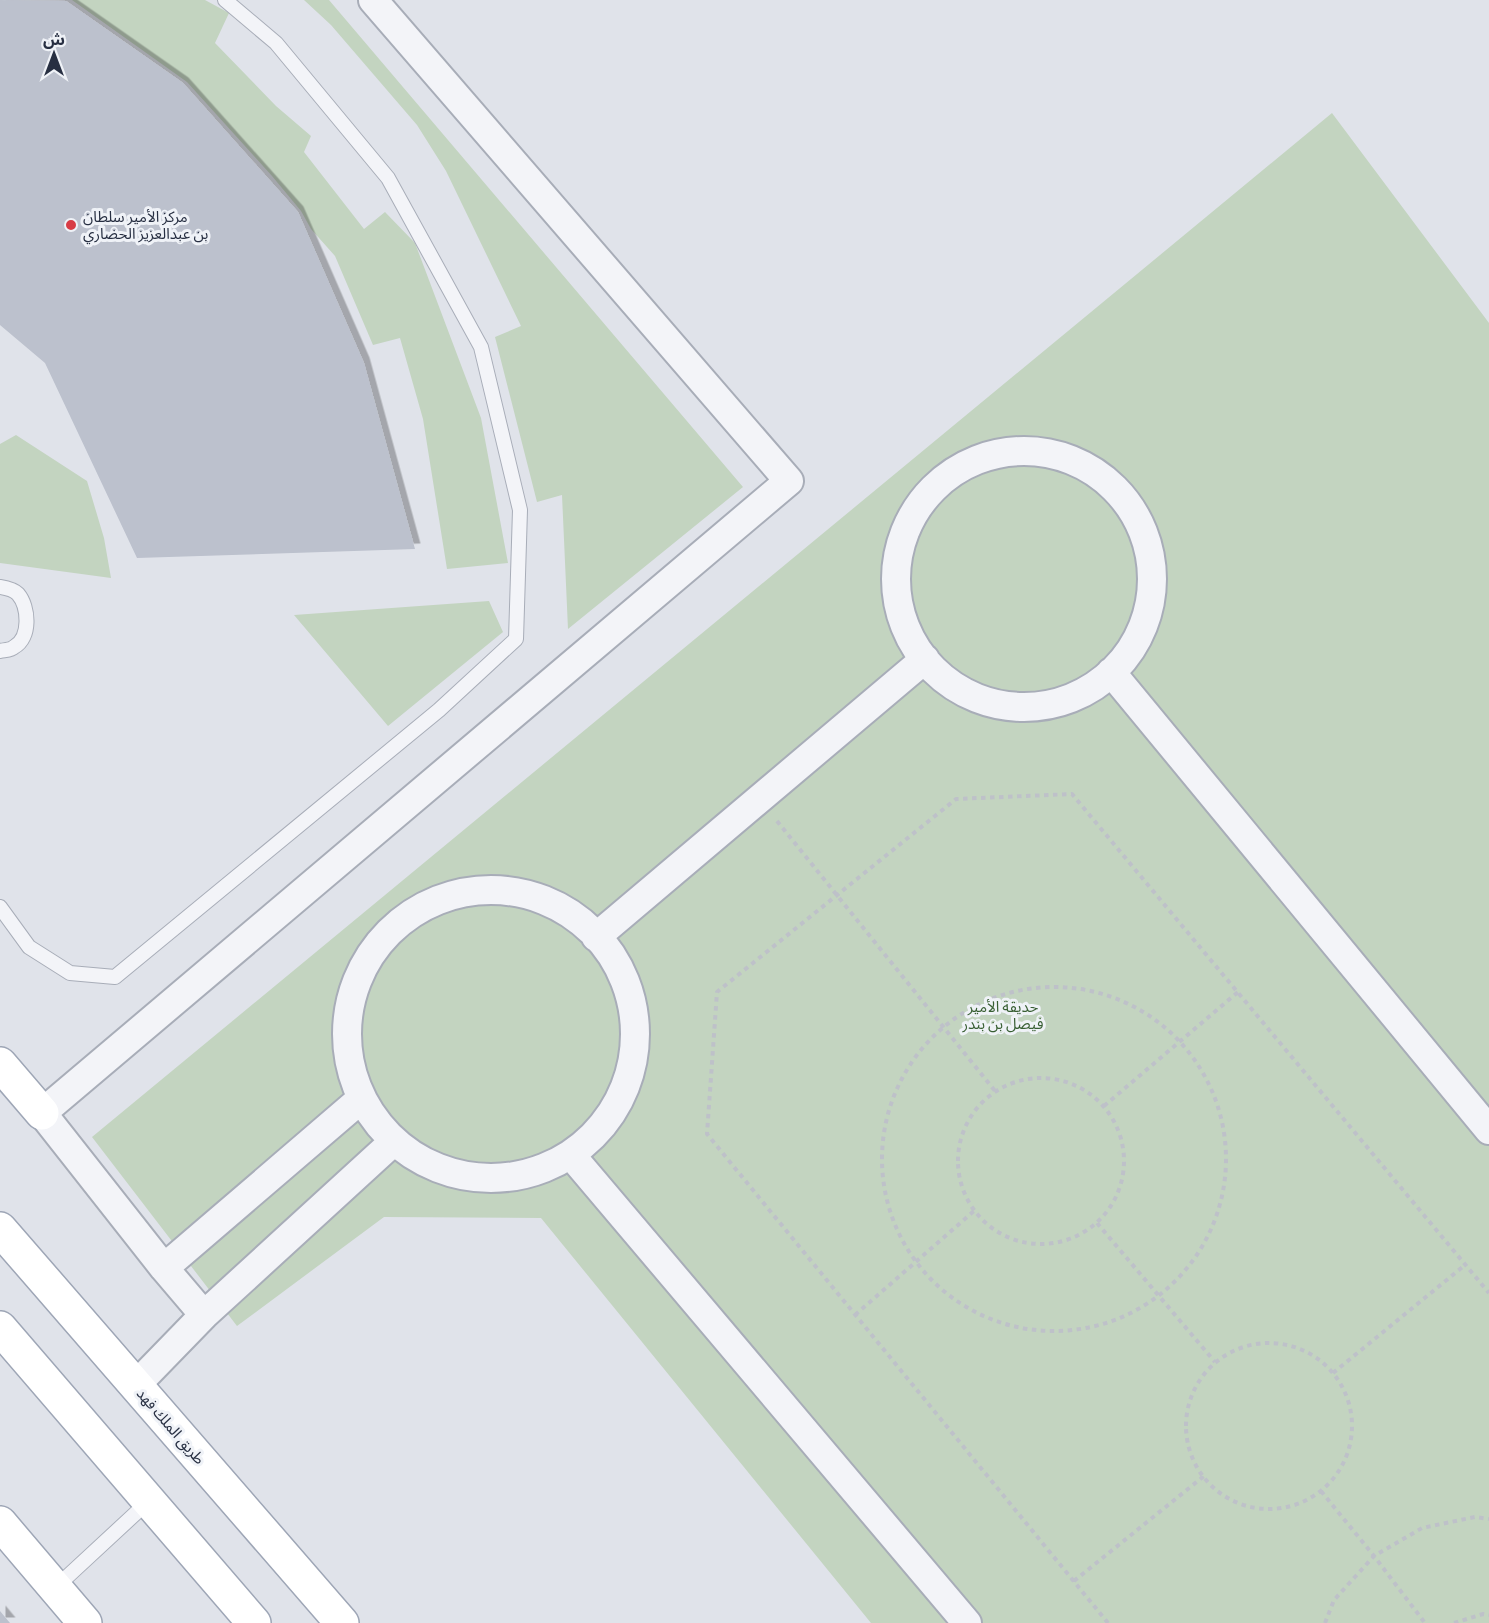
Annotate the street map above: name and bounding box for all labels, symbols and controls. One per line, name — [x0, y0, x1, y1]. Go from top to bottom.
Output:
north arrow — [24, 24, 84, 84]
text: ش — [43, 28, 65, 50]
place label: مركز الأمير سلطان بن عبدالعزيز الحضاري — [83, 206, 208, 245]
marker: مركز الأمير سلطان بن عبدالعزيز الحضاري — [64, 218, 78, 232]
park label: حديقة الأمير فيصل بن بندر — [961, 996, 1044, 1034]
street label: طريق الملك فهد — [132, 1383, 210, 1469]

